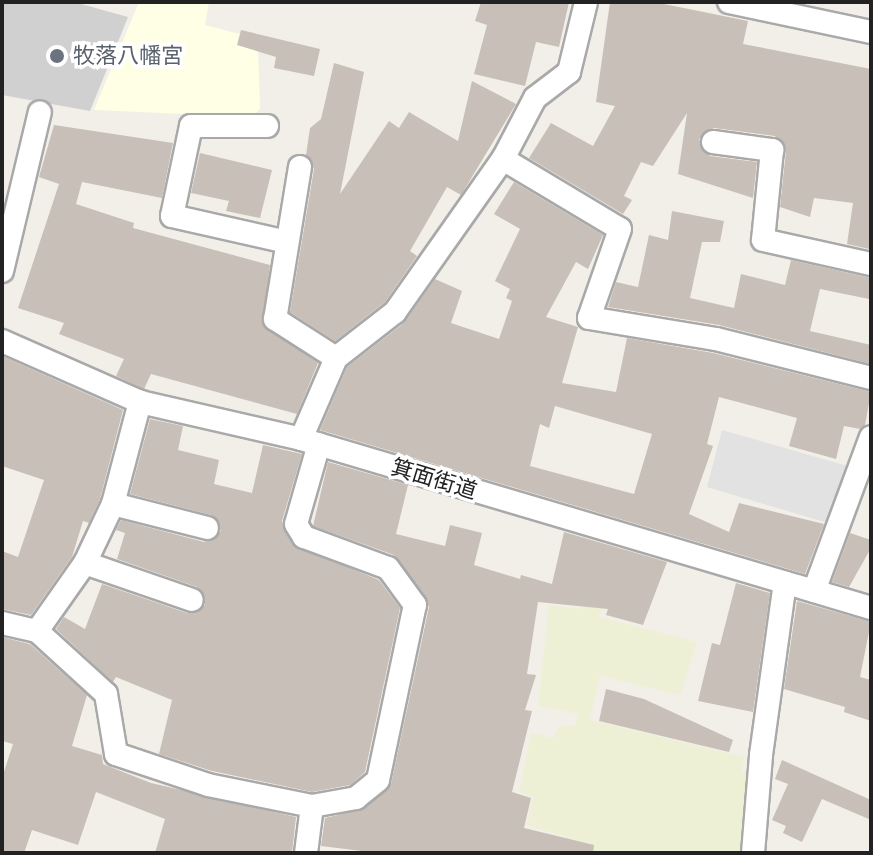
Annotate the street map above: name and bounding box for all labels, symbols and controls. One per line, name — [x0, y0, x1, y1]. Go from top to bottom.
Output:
place label: 牧落八幡宮 — [73, 43, 183, 69]
marker: 牧落八幡宮 — [48, 47, 66, 65]
street label: 箕面街道 — [388, 454, 480, 504]

